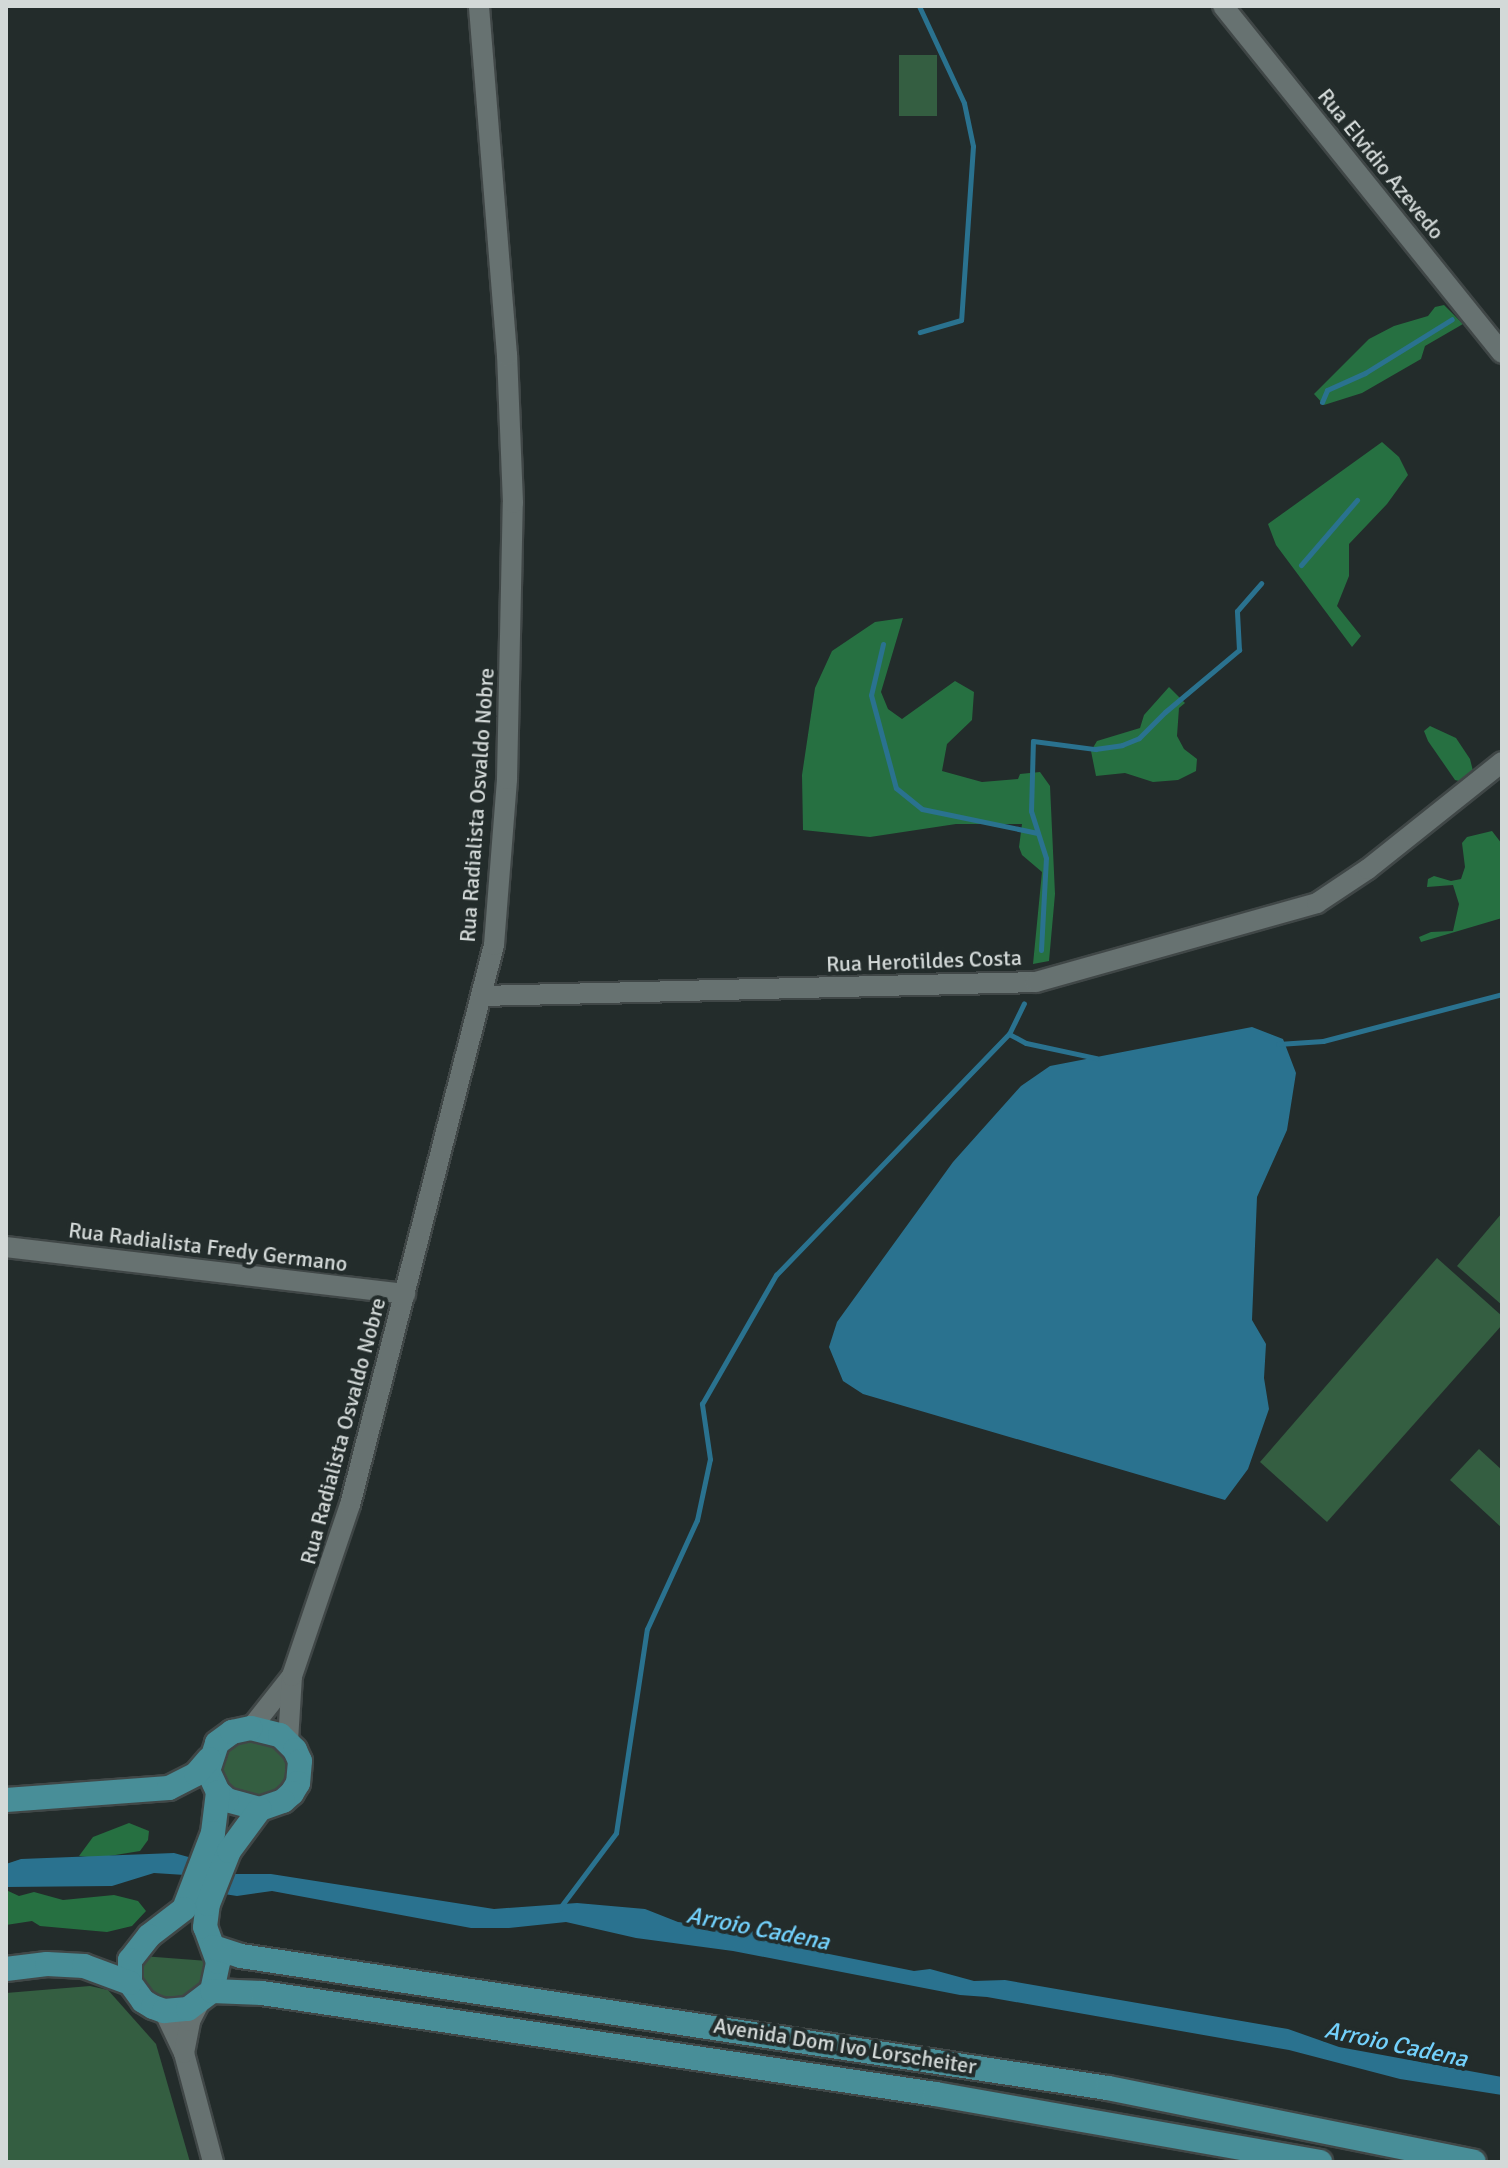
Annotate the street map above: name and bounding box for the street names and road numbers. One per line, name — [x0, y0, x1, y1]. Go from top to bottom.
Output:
street label: Rua Elvidio Azevedo — [1312, 83, 1450, 245]
street label: Rua Radialista Osvaldo Nobre — [454, 667, 500, 943]
street label: Rua Herotildes Costa — [826, 944, 1022, 978]
street label: Rua Radialista Fredy Germano — [67, 1217, 349, 1277]
street label: Rua Radialista Osvaldo Nobre — [295, 1295, 391, 1567]
street label: Avenida Dom Ivo Lorscheiter — [712, 2012, 978, 2080]

